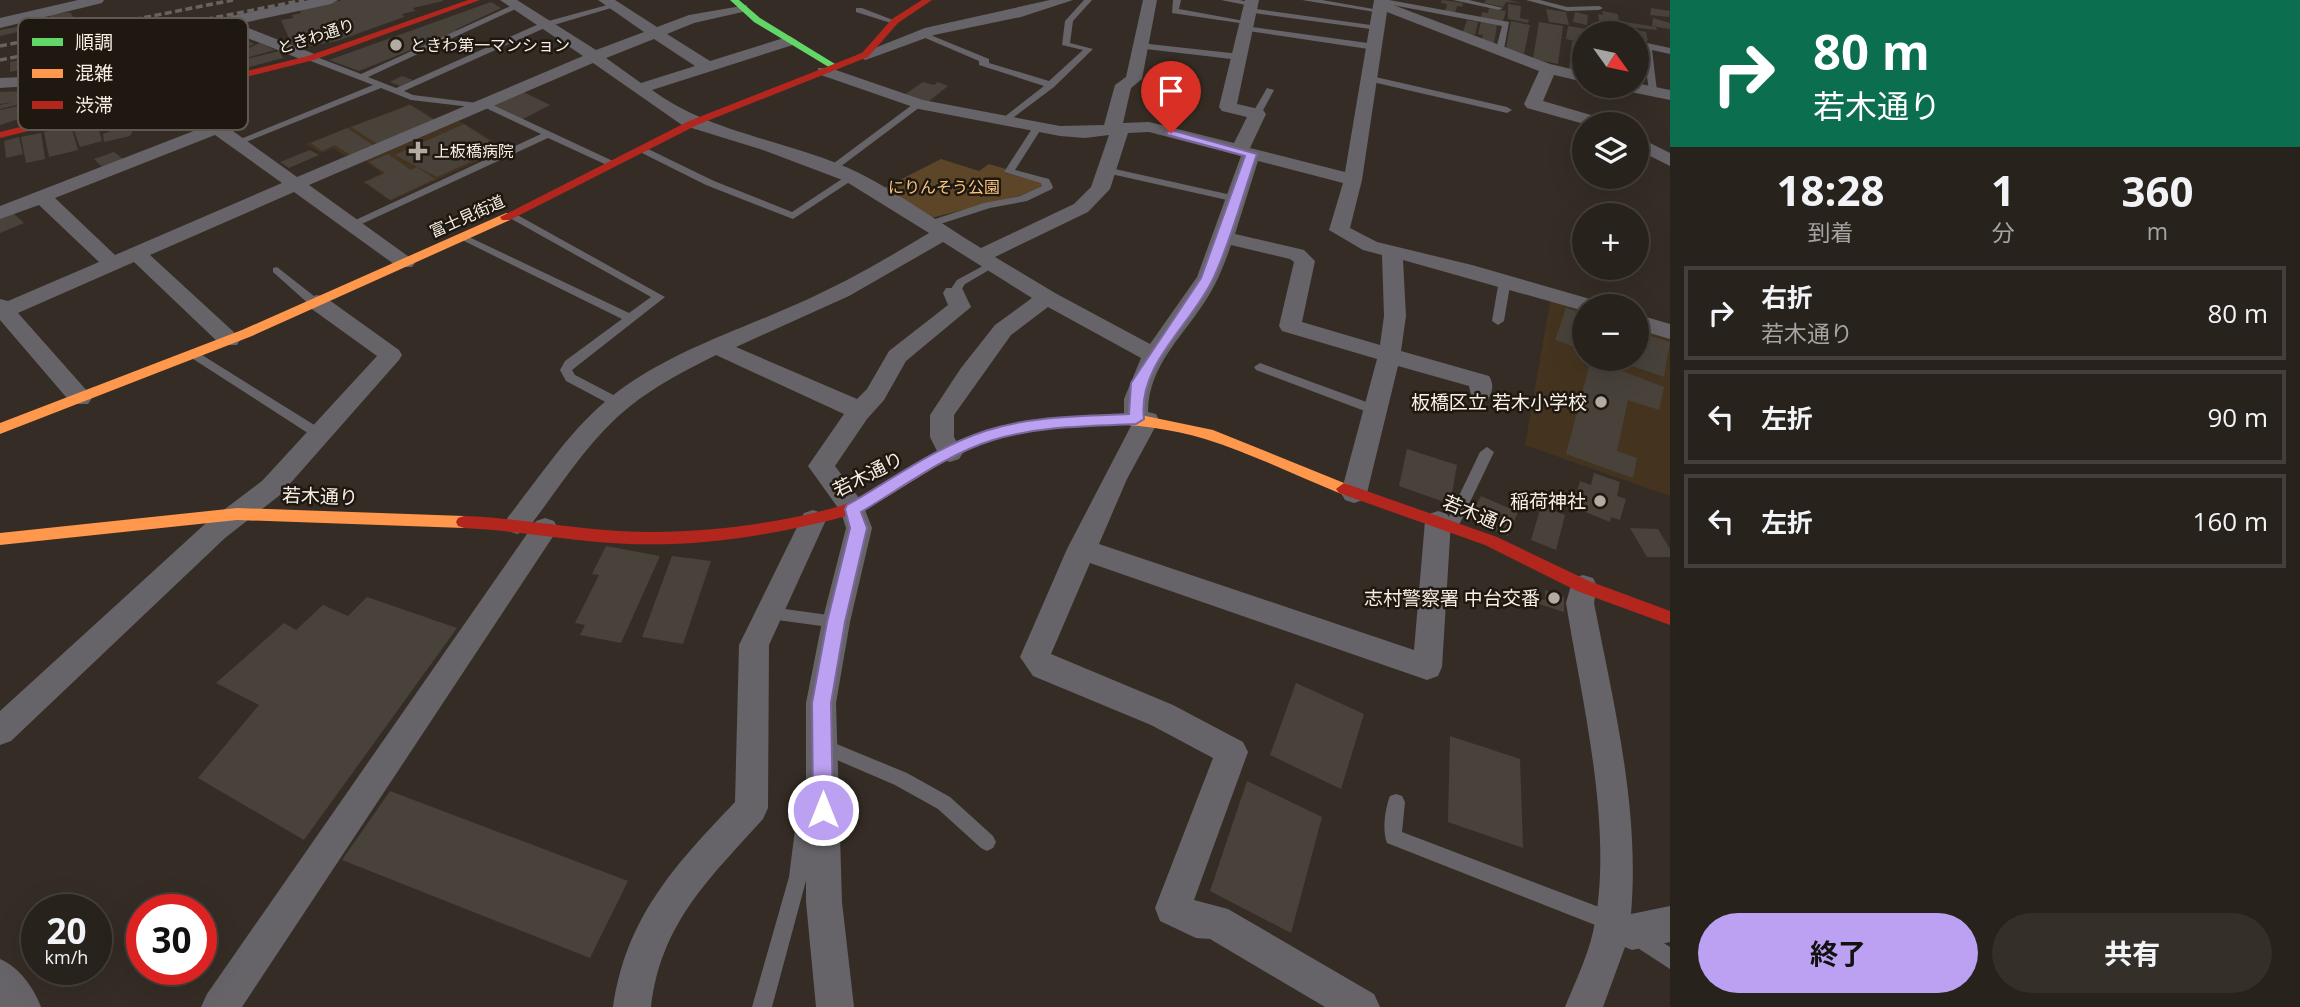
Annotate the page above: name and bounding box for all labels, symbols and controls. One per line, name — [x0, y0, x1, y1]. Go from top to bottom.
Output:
street label: ときわ通り — [275, 13, 357, 59]
legend — [18, 18, 248, 130]
text: 80 m — [1813, 18, 1930, 84]
north arrow — [1572, 21, 1648, 98]
map controls — [1572, 21, 1649, 371]
icon: right — [1698, 28, 1789, 119]
text: 順調 — [75, 29, 113, 55]
place label: ときわ第一マンション — [410, 34, 570, 56]
marker: ときわ第一マンション — [388, 37, 404, 53]
text: 混雑 — [75, 60, 113, 86]
pin — [1141, 61, 1201, 133]
icon: arrive — [1152, 72, 1190, 110]
text: 若木通り — [1813, 84, 1941, 127]
text: 渋滞 — [75, 92, 113, 118]
button: layers — [1572, 112, 1649, 189]
place label: 上板橋病院 — [434, 140, 514, 162]
marker: 上板橋病院 — [408, 141, 428, 161]
text: 18:28 — [1776, 161, 1885, 218]
text: 1 — [1991, 161, 2015, 218]
text: 360 — [2121, 162, 2194, 219]
park label: にりんそう公園 — [888, 176, 1000, 198]
street label: 富士見街道 — [426, 190, 508, 242]
button: + — [1572, 203, 1649, 280]
text: m — [2147, 215, 2168, 247]
text: 到着 — [1807, 216, 1853, 248]
text: 分 — [1991, 216, 2014, 248]
text: 右折 — [1761, 279, 1813, 315]
button: − — [1572, 294, 1649, 371]
icon: right — [1702, 294, 1740, 332]
text: 80 m — [2207, 295, 2268, 331]
text: 若木通り — [1761, 317, 1853, 349]
place label: 板橋区立 若木小学校 — [1411, 389, 1587, 415]
marker: 板橋区立 若木小学校 — [1593, 394, 1609, 410]
icon: left — [1702, 398, 1740, 436]
text: 90 m — [2207, 399, 2268, 435]
text: 左折 — [1761, 400, 1813, 436]
street label: 若木通り — [828, 445, 908, 503]
street label: 若木通り — [282, 482, 358, 510]
place label: 稲荷神社 — [1510, 488, 1586, 514]
street label: 若木通り — [1439, 489, 1519, 541]
marker: 稲荷神社 — [1592, 493, 1608, 509]
icon: left — [1702, 502, 1740, 540]
text: 160 m — [2193, 503, 2268, 539]
text: 左折 — [1761, 504, 1813, 540]
place label: 志村警察署 中台交番 — [1364, 585, 1540, 611]
marker: 志村警察署 中台交番 — [1546, 590, 1562, 606]
position arrow — [786, 773, 860, 847]
speed limit sign: 30 — [126, 894, 217, 985]
text: 20 — [46, 907, 87, 954]
button: 終了 — [1698, 913, 1978, 993]
button: 共有 — [1992, 913, 2272, 993]
text: km/h — [45, 945, 88, 969]

